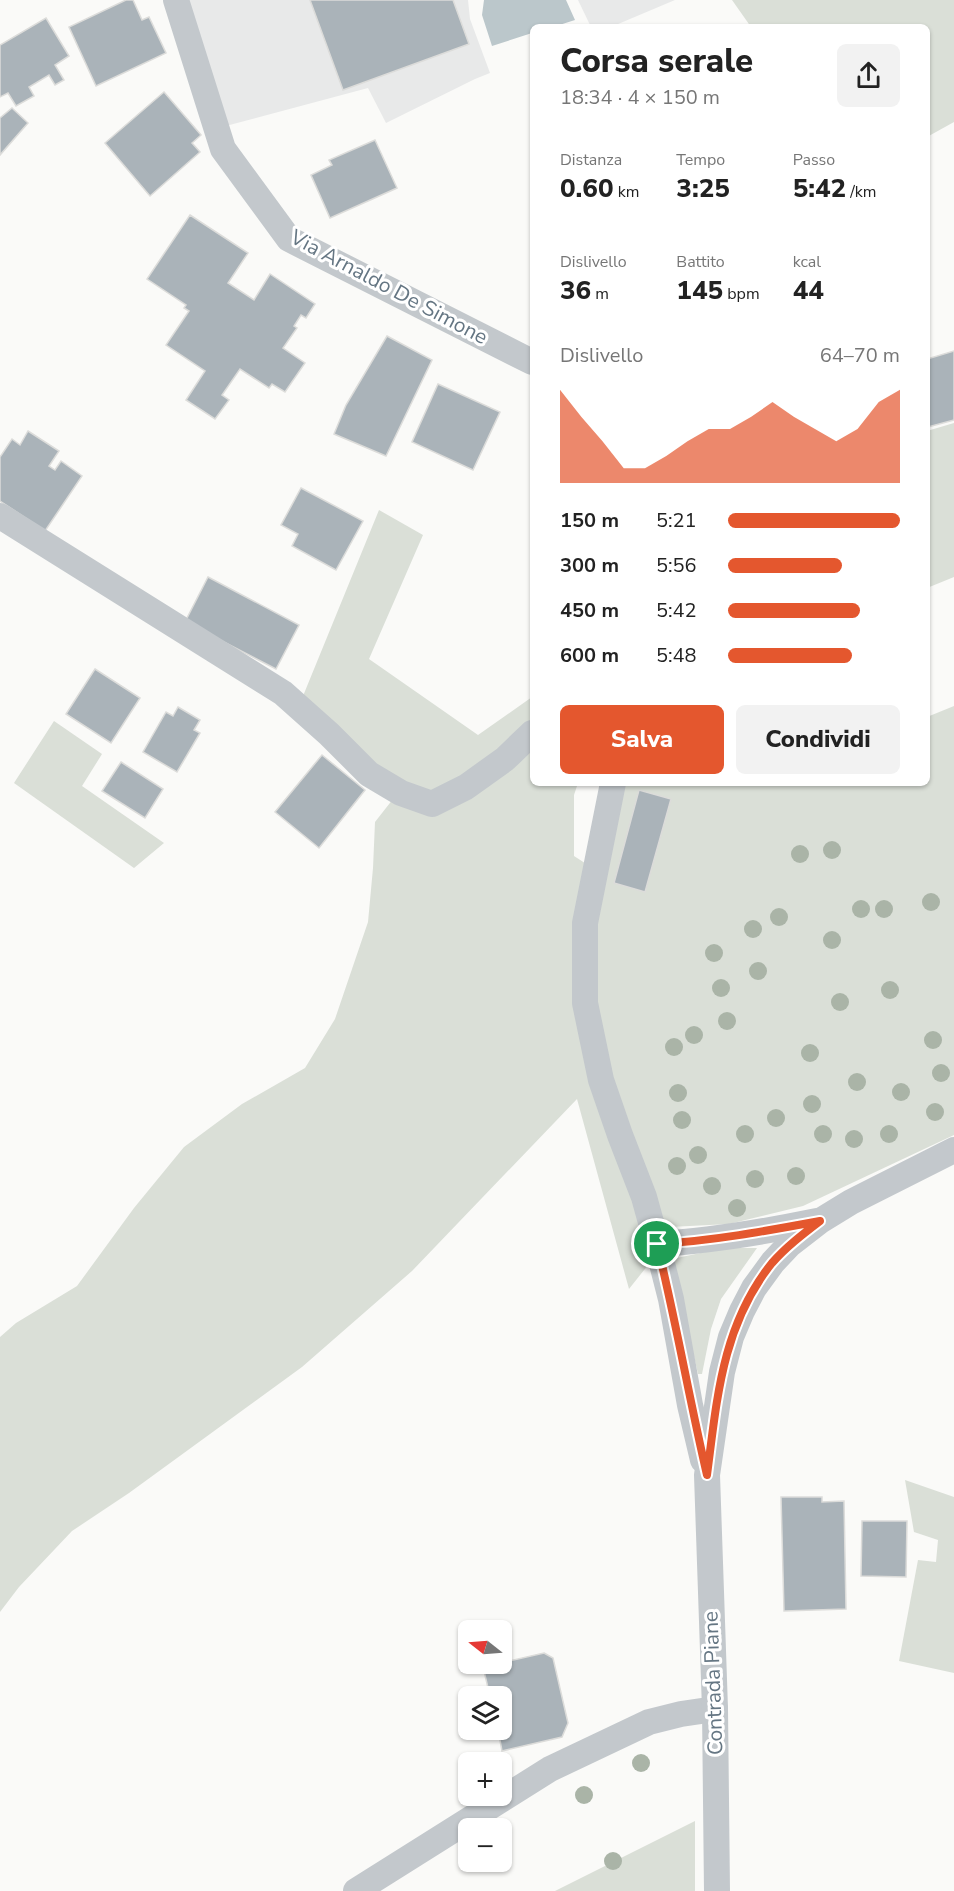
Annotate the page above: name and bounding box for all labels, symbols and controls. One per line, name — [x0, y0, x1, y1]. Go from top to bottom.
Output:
text: Corsa serale — [560, 39, 753, 84]
button: share — [837, 44, 900, 107]
text: 18:34 · 4 × 150 m — [560, 84, 720, 111]
text: Distanza — [560, 149, 622, 171]
text: Tempo — [676, 149, 725, 171]
text: Passo — [793, 149, 835, 171]
text: 0.60 — [560, 171, 614, 206]
text: 3:25 — [676, 171, 730, 206]
text: 5:42 — [793, 171, 846, 206]
text: km — [614, 181, 639, 203]
text: /km — [846, 181, 877, 203]
street label: Via Arnaldo De Simone — [284, 223, 493, 351]
text: Dislivello — [560, 251, 627, 273]
text: Battito — [676, 251, 725, 273]
text: kcal — [793, 251, 821, 273]
text: 36 — [560, 273, 591, 308]
text: 145 — [676, 273, 723, 308]
text: 44 — [793, 273, 824, 308]
text: m — [591, 283, 609, 305]
text: bpm — [723, 283, 760, 305]
text: Dislivello — [560, 342, 643, 369]
text: 64–70 m — [820, 342, 900, 369]
text: 150 m — [560, 507, 619, 534]
text: 5:21 — [656, 507, 697, 534]
text: 300 m — [560, 552, 619, 579]
text: 5:56 — [656, 552, 697, 579]
text: 450 m — [560, 597, 619, 624]
text: 5:42 — [656, 597, 697, 624]
text: 600 m — [560, 642, 619, 669]
text: 5:48 — [656, 642, 697, 669]
button: Salva — [560, 705, 724, 774]
button: Condividi — [736, 705, 900, 774]
pin — [631, 1218, 682, 1269]
icon: arrive — [640, 1227, 673, 1260]
street label: Contrada Piane — [696, 1611, 730, 1755]
north arrow — [458, 1620, 512, 1674]
map controls — [458, 1620, 512, 1872]
button: layers — [458, 1686, 512, 1740]
button: + — [458, 1752, 512, 1806]
button: − — [458, 1818, 512, 1872]

